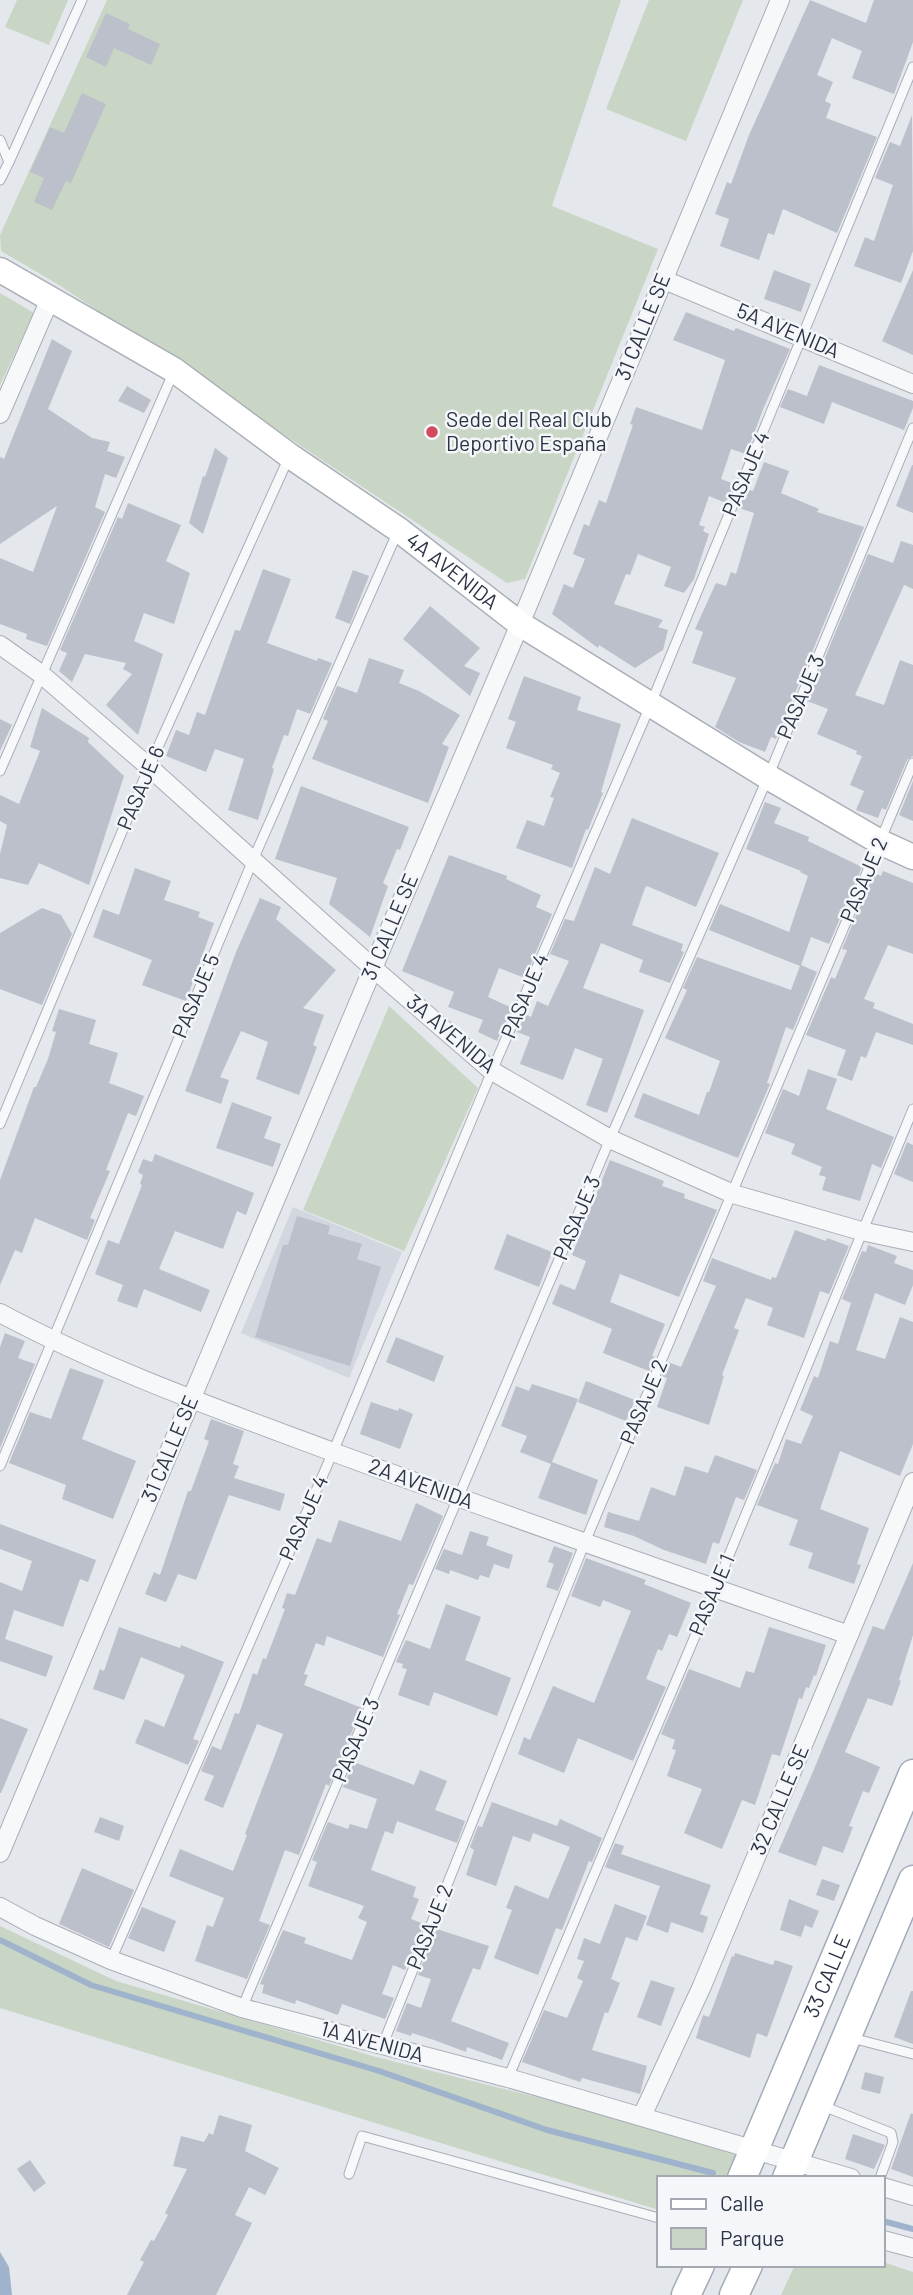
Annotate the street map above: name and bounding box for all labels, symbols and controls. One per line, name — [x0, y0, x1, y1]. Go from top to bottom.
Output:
street label: 31 CALLE SE — [609, 269, 674, 384]
street label: 5A AVENIDA — [733, 297, 844, 363]
place label: Sede del Real Club Deportivo España — [446, 406, 612, 455]
marker: Sede del Real Club Deportivo España — [424, 424, 440, 440]
street label: PASAJE 4 — [716, 427, 774, 520]
street label: 4A AVENIDA — [402, 526, 504, 614]
street label: PASAJE 3 — [771, 650, 829, 742]
street label: PASAJE 6 — [111, 741, 169, 833]
street label: PASAJE 2 — [834, 833, 892, 926]
street label: 31 CALLE SE — [355, 869, 422, 984]
street label: PASAJE 5 — [166, 949, 224, 1041]
street label: PASAJE 4 — [495, 949, 553, 1042]
street label: 3A AVENIDA — [402, 988, 502, 1078]
street label: PASAJE 3 — [547, 1171, 605, 1263]
street label: PASAJE 2 — [614, 1355, 672, 1448]
street label: 31 CALLE SE — [135, 1391, 202, 1506]
street label: 2A AVENIDA — [366, 1452, 478, 1513]
street label: PASAJE 4 — [273, 1471, 332, 1564]
street label: PASAJE 1 — [682, 1550, 739, 1639]
street label: PASAJE 3 — [326, 1693, 384, 1785]
street label: 32 CALLE SE — [744, 1740, 813, 1858]
street label: PASAJE 2 — [400, 1880, 457, 1973]
street label: 33 CALLE — [797, 1930, 855, 2021]
street label: 1A AVENIDA — [318, 2015, 427, 2066]
legend — [657, 2176, 885, 2267]
text: Calle — [720, 2190, 764, 2215]
text: Parque — [720, 2225, 785, 2250]

